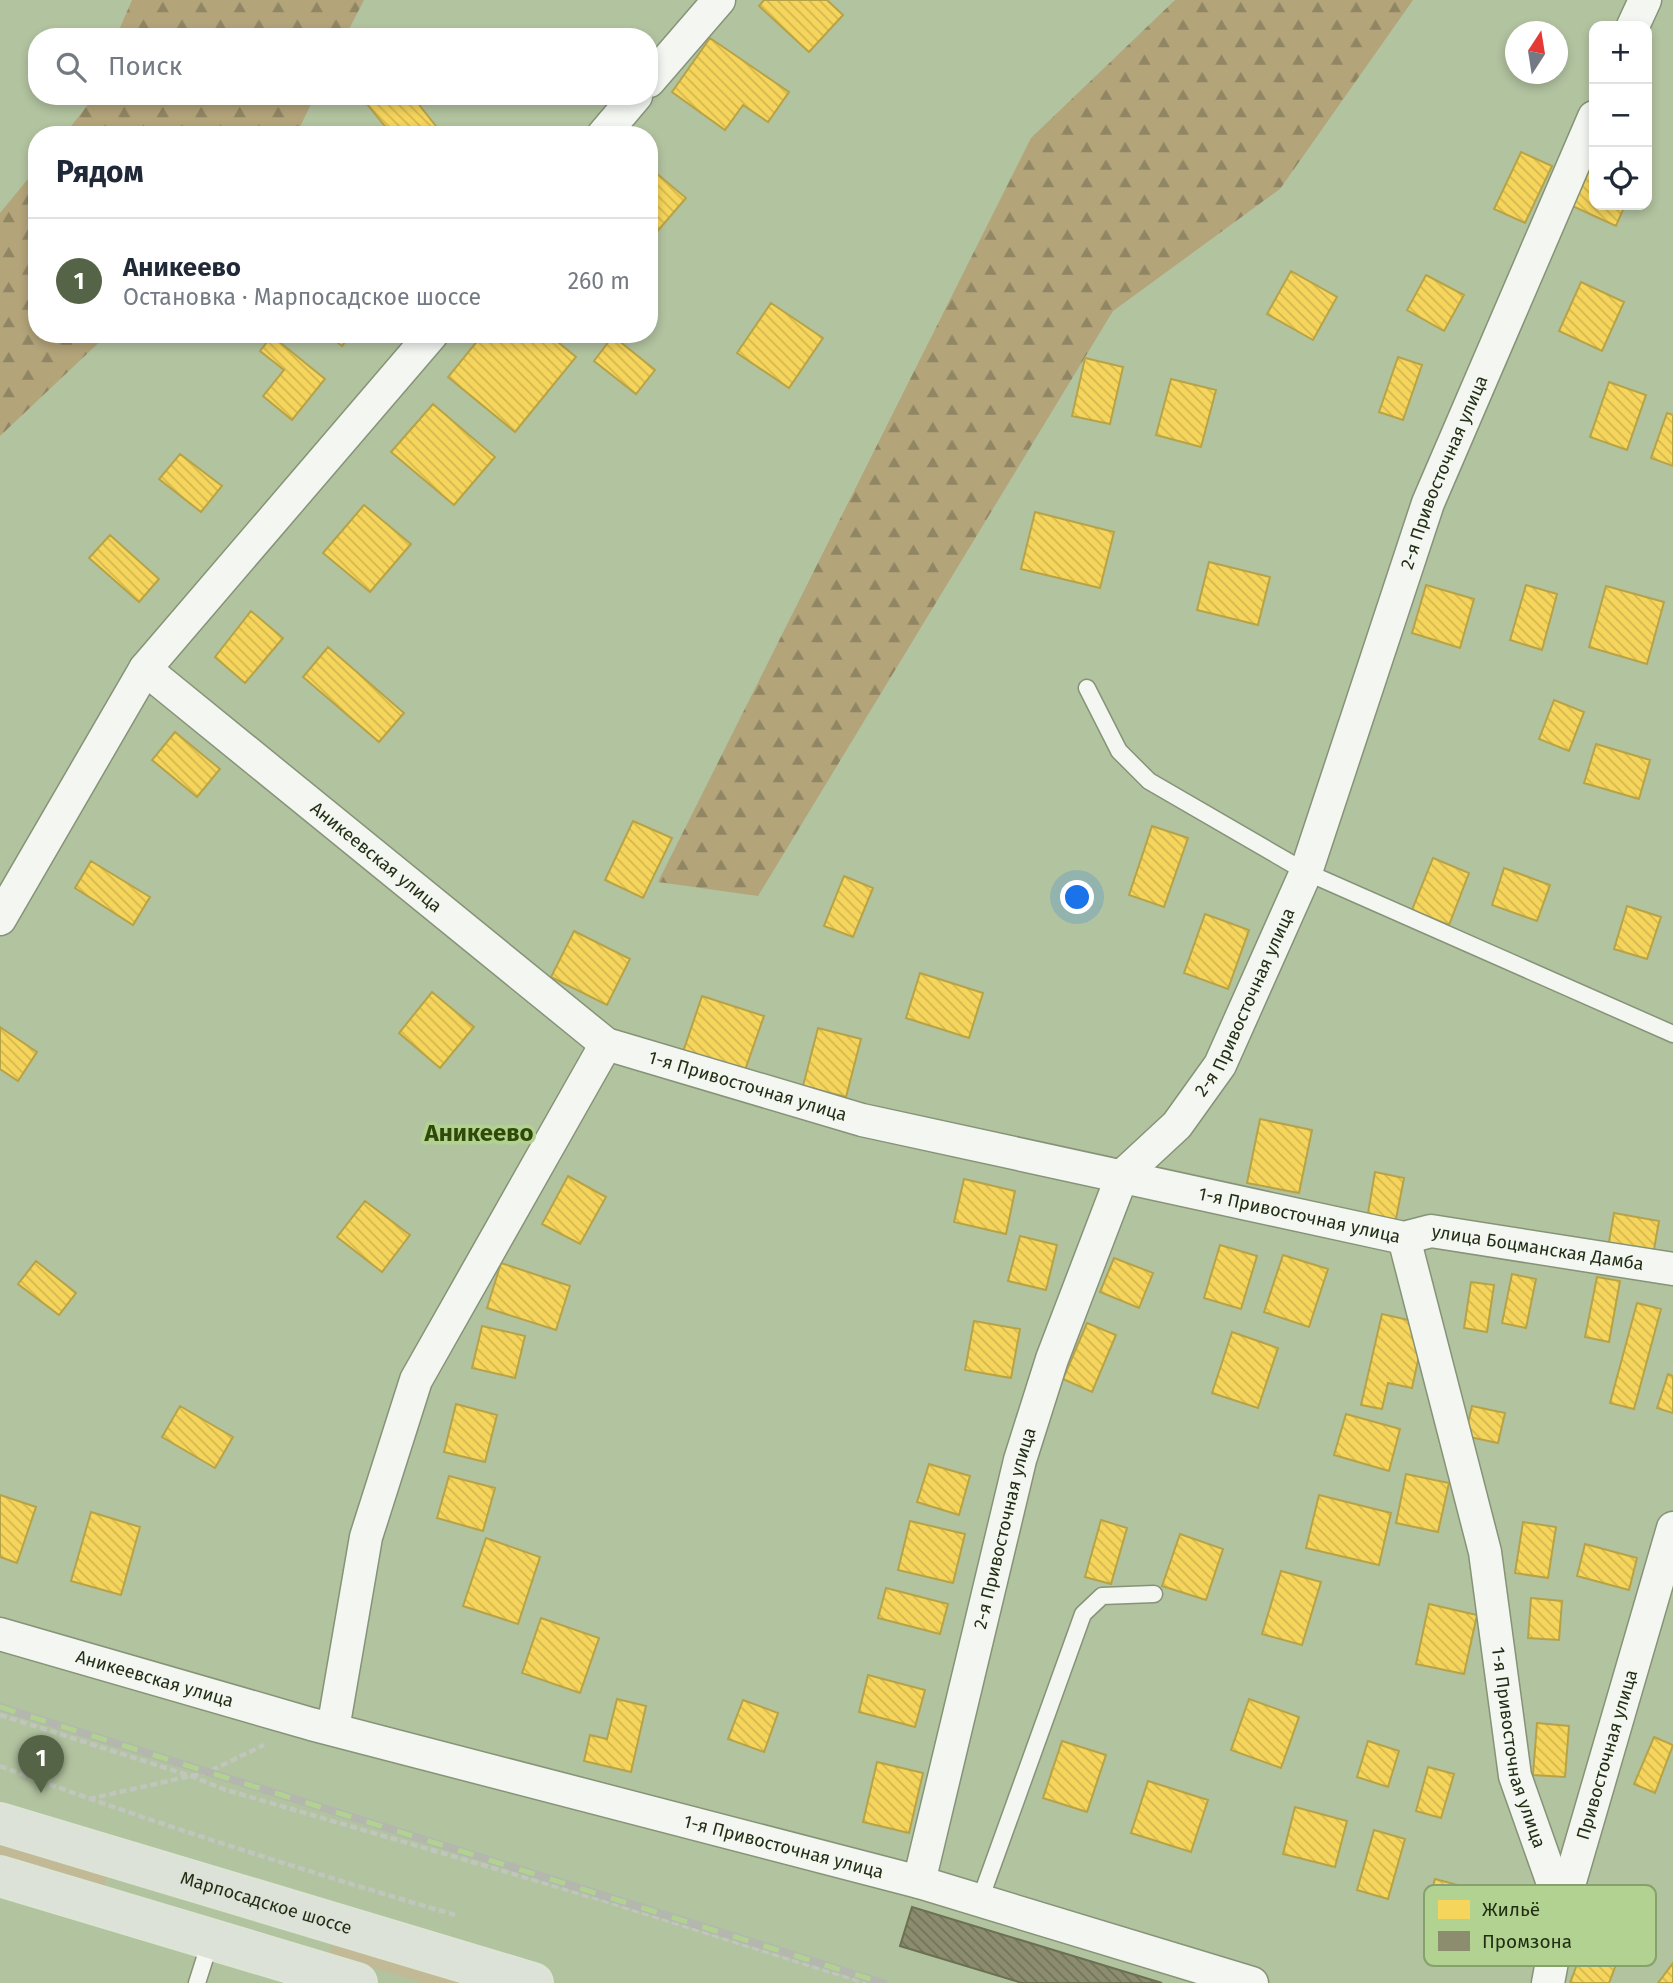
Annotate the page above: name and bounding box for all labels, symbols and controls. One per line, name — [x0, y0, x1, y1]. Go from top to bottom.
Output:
north arrow — [1505, 21, 1568, 84]
map controls — [1589, 21, 1652, 210]
button: + — [1589, 21, 1652, 84]
search box — [28, 28, 658, 105]
icon: search — [52, 48, 90, 86]
text: Поиск — [108, 51, 182, 82]
button: − — [1589, 84, 1652, 147]
button: locate — [1589, 147, 1652, 210]
text: Рядом — [56, 154, 144, 190]
text: Аникеево — [123, 252, 241, 283]
text: 1 — [74, 267, 84, 295]
text: 260 m — [568, 267, 630, 295]
text: Остановка · Марпосадское шоссе — [123, 283, 481, 311]
street label: 2-я Привосточная улица — [1396, 372, 1493, 572]
street label: Аникеевская улица — [306, 797, 446, 917]
your location — [1060, 880, 1094, 914]
street label: 2-я Привосточная улица — [1190, 904, 1300, 1101]
street label: 1-я Привосточная улица — [646, 1046, 849, 1126]
district label: Аникеево — [424, 1119, 533, 1147]
street label: 1-я Привосточная улица — [1197, 1183, 1402, 1248]
street label: улица Боцманская Дамба — [1430, 1220, 1645, 1275]
street label: 2-я Привосточная улица — [969, 1425, 1041, 1631]
street label: 1-я Привосточная улица — [1487, 1645, 1551, 1851]
street label: Аникеевская улица — [73, 1646, 236, 1712]
street label: Привосточная улица — [1572, 1667, 1642, 1842]
pin: 1 — [18, 1735, 64, 1793]
street label: 1-я Привосточная улица — [681, 1810, 886, 1883]
street label: Марпосадское шоссе — [178, 1867, 355, 1939]
legend — [1424, 1885, 1656, 1966]
text: Жильё — [1482, 1898, 1540, 1921]
text: Промзона — [1482, 1930, 1572, 1953]

